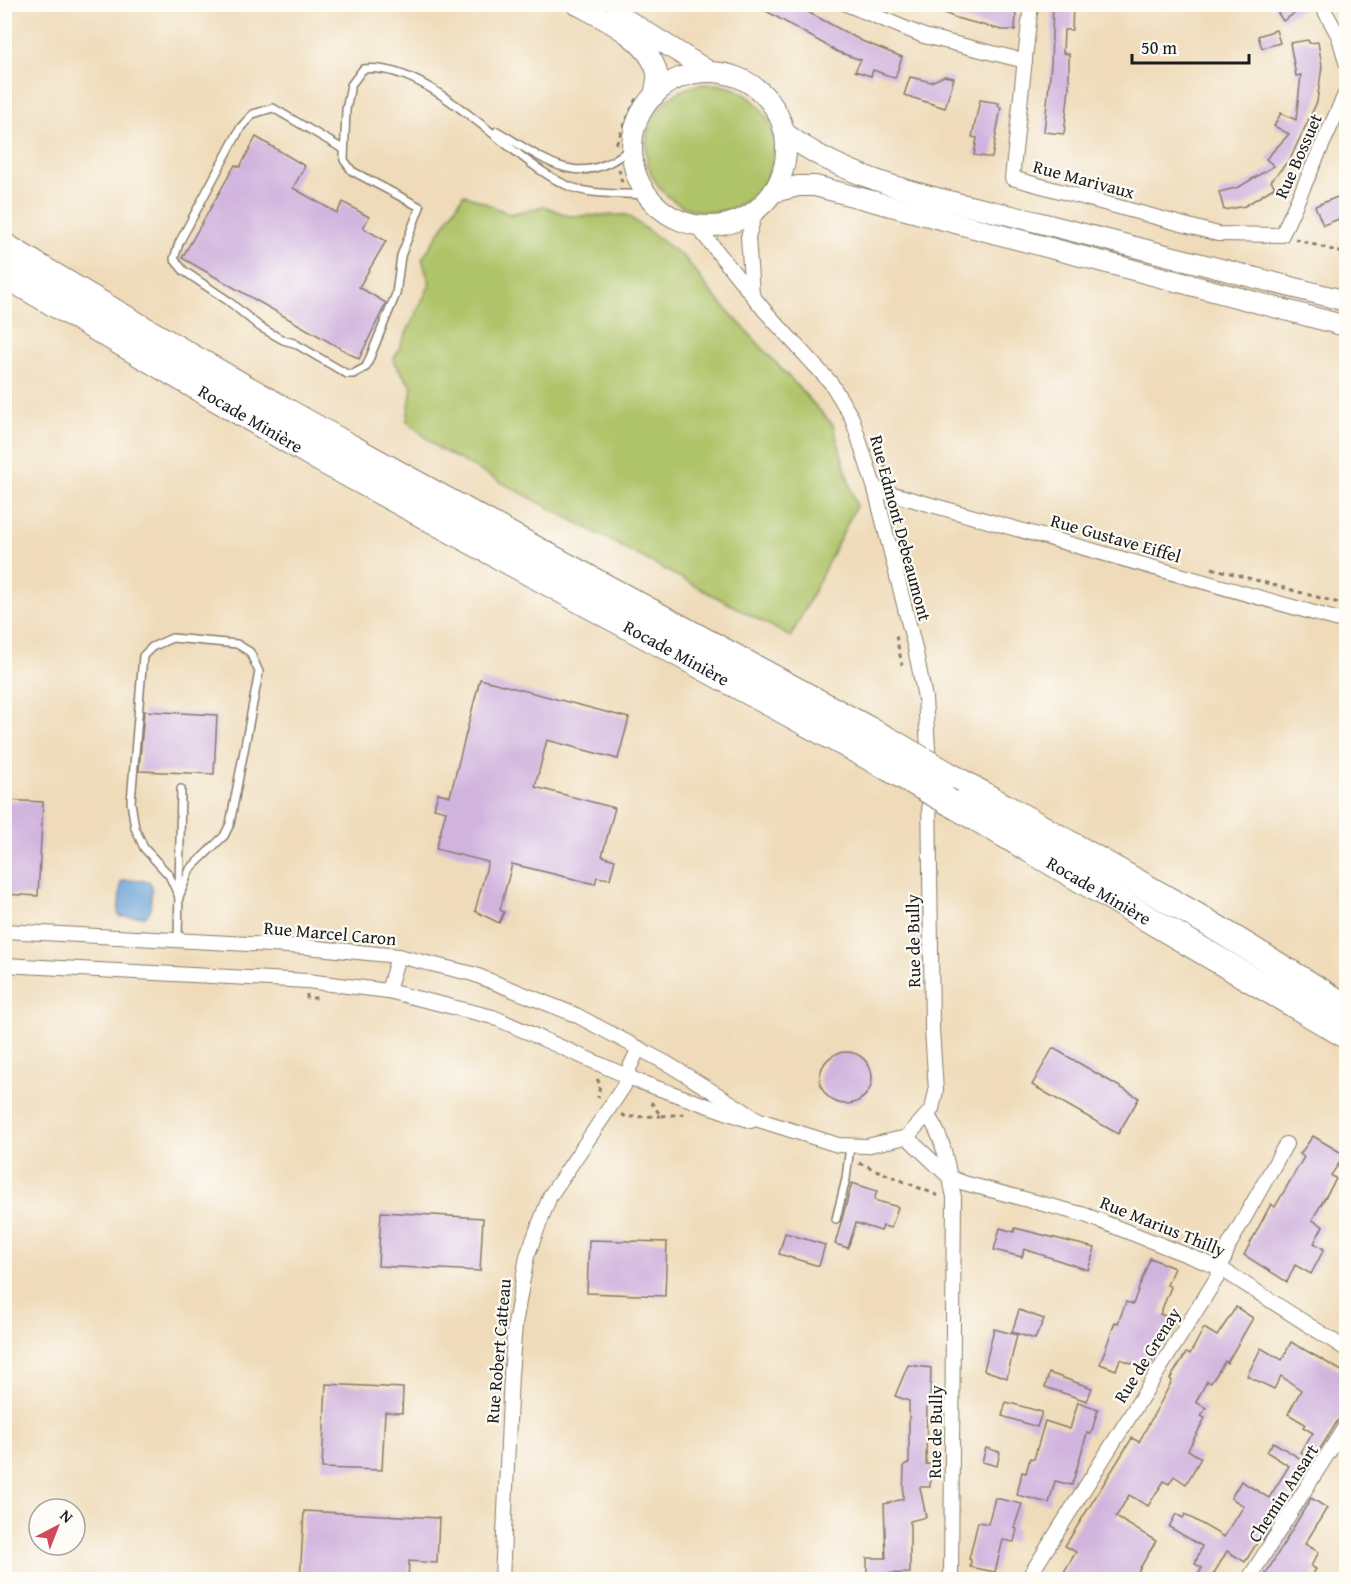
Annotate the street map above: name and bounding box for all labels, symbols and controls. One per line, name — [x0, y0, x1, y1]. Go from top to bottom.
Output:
scale bar — [1132, 27, 1249, 65]
text: 50 m — [1141, 34, 1177, 61]
street label: Rue Bossuet — [1267, 108, 1329, 203]
street label: Rue Marivaux — [1030, 152, 1139, 206]
street label: Rocade Minière — [194, 377, 308, 459]
street label: Rue Edmont Debeaumont — [863, 432, 939, 624]
street label: Rue Gustave Eiffel — [1048, 506, 1184, 570]
street label: Rocade Minière — [619, 613, 735, 692]
street label: Rocade Minière — [1042, 849, 1157, 931]
street label: Rue de Bully — [899, 894, 927, 988]
street label: Rue Marcel Caron — [263, 914, 397, 952]
street label: Rue Marius Thilly — [1096, 1188, 1230, 1264]
street label: Rue Robert Catteau — [478, 1277, 518, 1425]
street label: Rue de Grenay — [1107, 1302, 1187, 1408]
street label: Rue de Bully — [921, 1385, 949, 1479]
street label: Chemin Ansart — [1241, 1438, 1325, 1548]
north arrow — [27, 1497, 87, 1557]
text: N — [55, 1503, 79, 1529]

